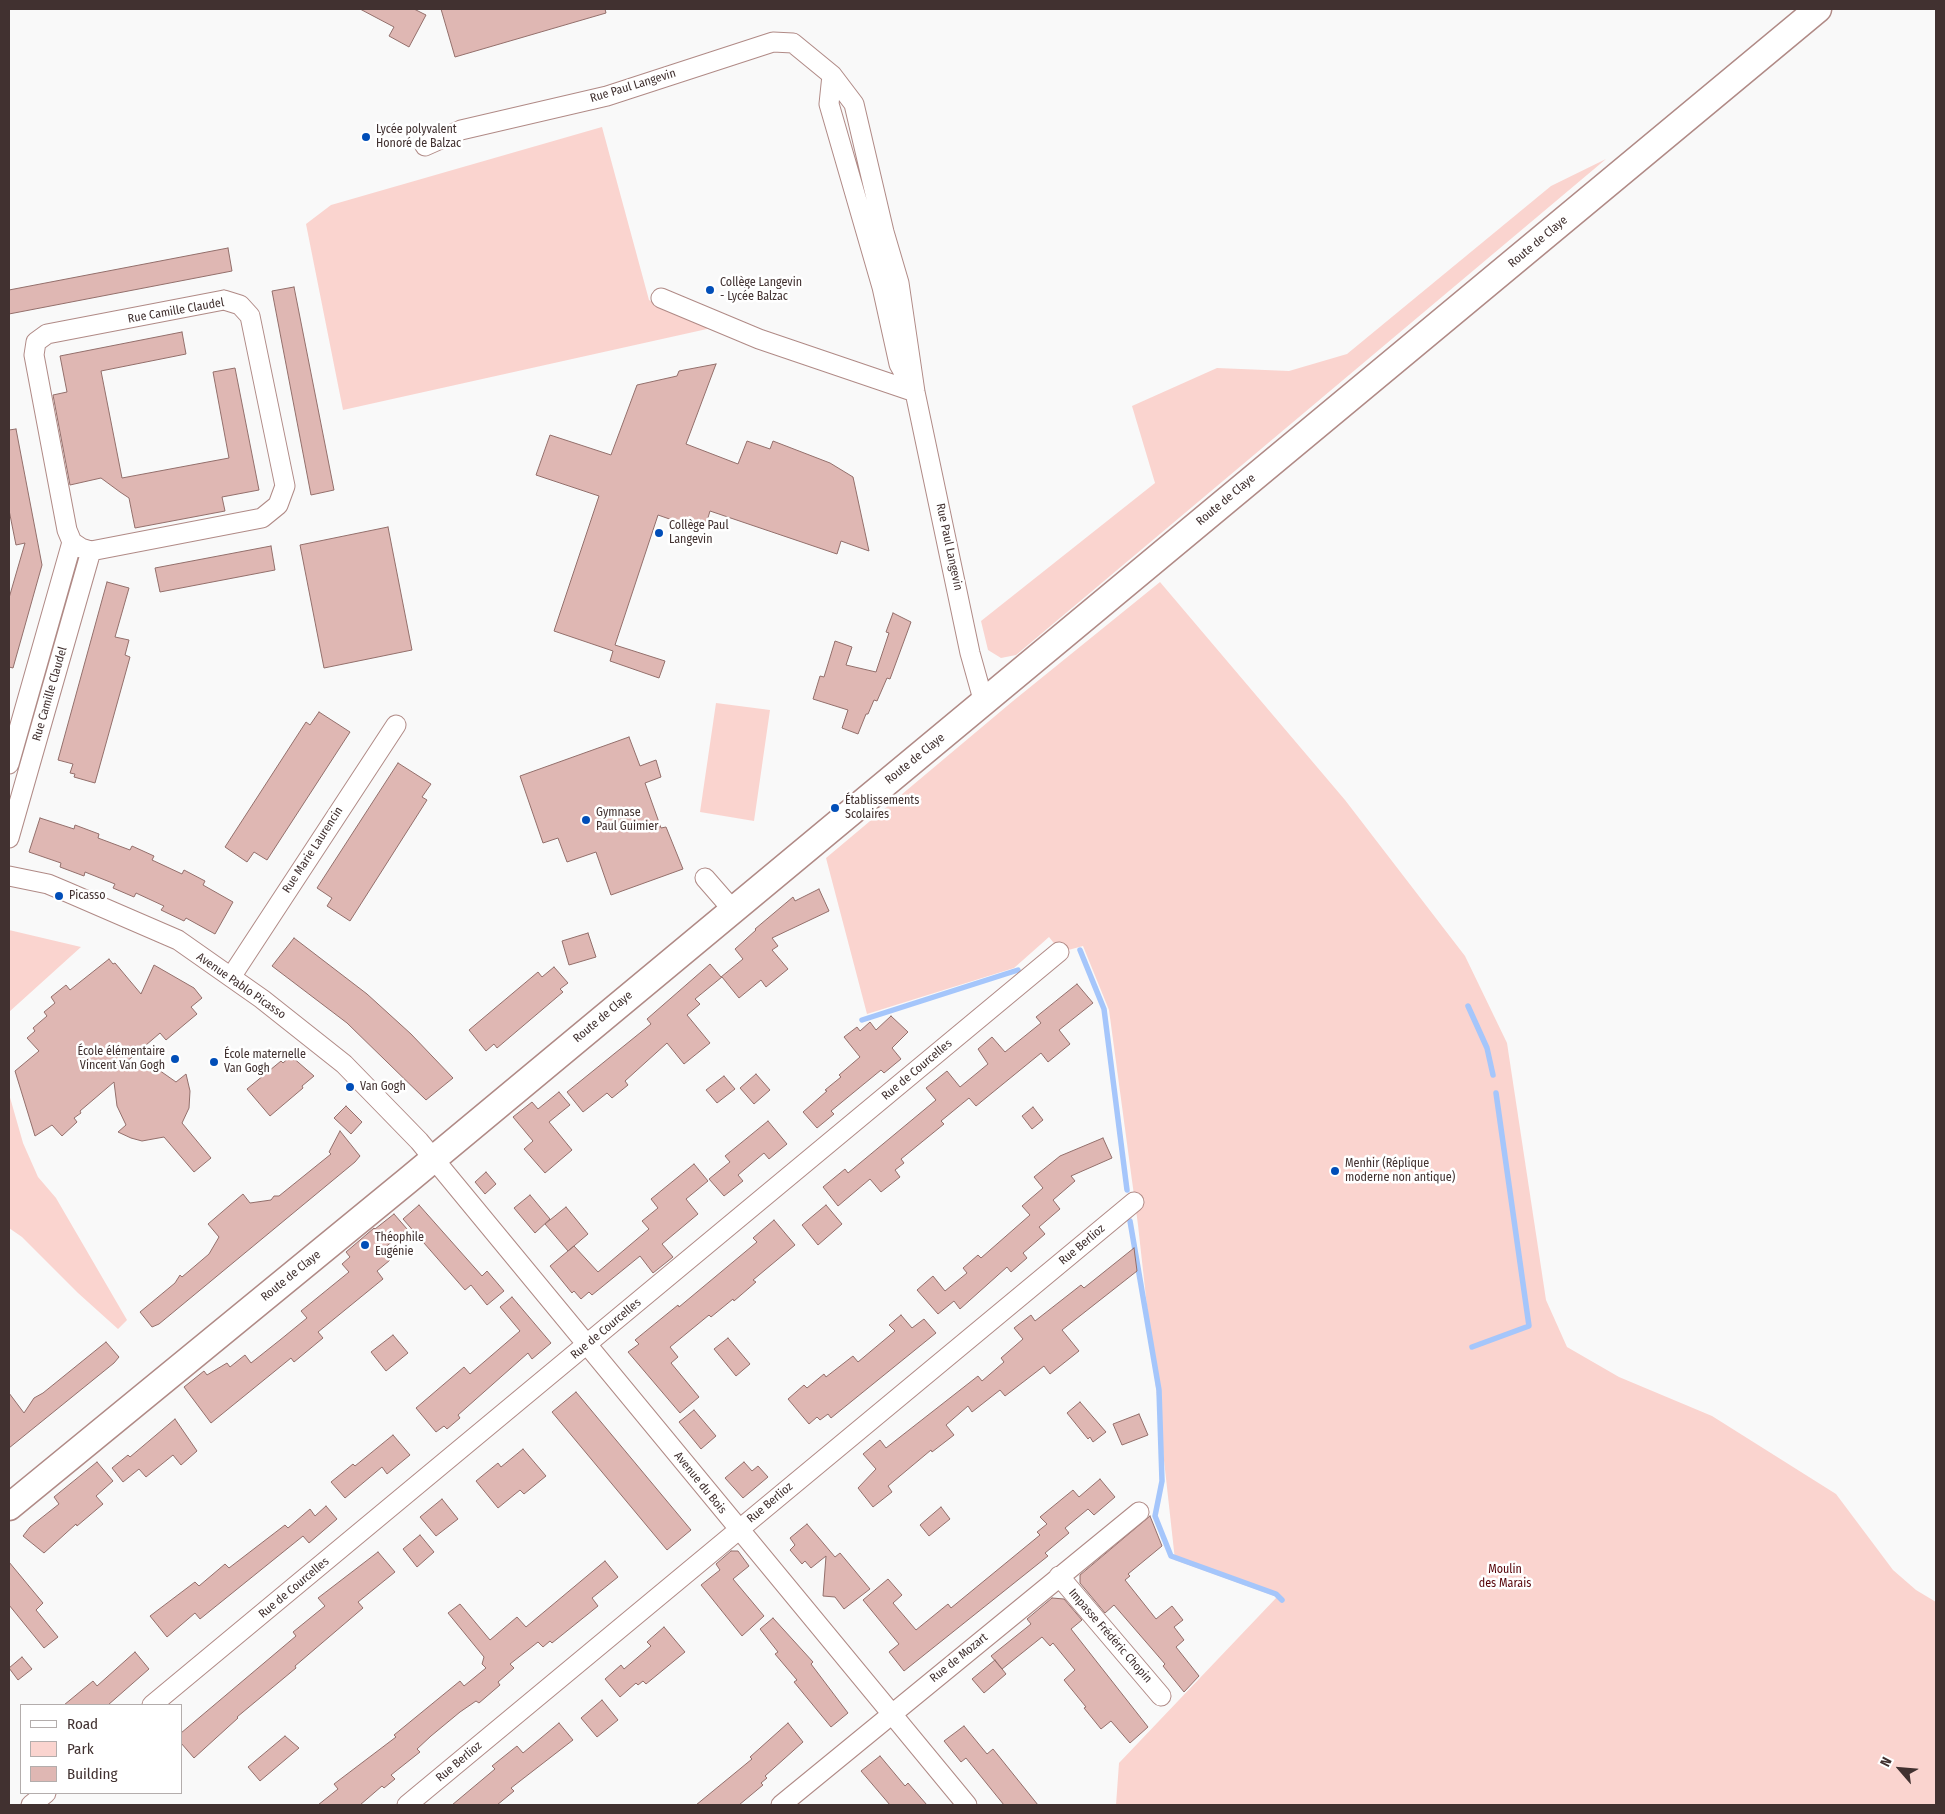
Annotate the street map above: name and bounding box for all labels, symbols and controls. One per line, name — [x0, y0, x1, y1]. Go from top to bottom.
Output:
street label: Rue Paul Langevin — [588, 66, 678, 106]
place label: Lycée polyvalent Honoré de Balzac — [376, 123, 461, 151]
marker: Lycée polyvalent Honoré de Balzac — [360, 131, 372, 143]
street label: Route de Claye — [1506, 213, 1570, 271]
place label: Collège Langevin - Lycée Balzac — [720, 276, 802, 304]
marker: Collège Langevin - Lycée Balzac — [704, 284, 716, 296]
street label: Rue Camille Claudel — [127, 295, 225, 327]
street label: Route de Claye — [1194, 471, 1258, 529]
street label: Rue Paul Langevin — [933, 502, 965, 592]
place label: Collège Paul Langevin — [669, 519, 729, 547]
marker: Collège Paul Langevin — [653, 527, 665, 539]
street label: Rue Camille Claudel — [30, 645, 70, 743]
street label: Route de Claye — [882, 731, 948, 787]
place label: Établissements Scolaires — [845, 794, 919, 822]
marker: Établissements Scolaires — [829, 802, 841, 814]
street label: Rue Marie Laurencin — [280, 804, 346, 896]
place label: Gymnase Paul Guimier — [596, 806, 658, 834]
marker: Gymnase Paul Guimier — [580, 814, 592, 826]
place label: Picasso — [69, 889, 106, 903]
marker: Picasso — [53, 890, 65, 902]
street label: Avenue Pablo Picasso — [194, 950, 288, 1022]
street label: Route de Claye — [571, 988, 635, 1046]
street label: Rue de Courcelles — [879, 1036, 955, 1104]
place label: École élémentaire Vincent Van Gogh — [78, 1045, 165, 1073]
place label: École maternelle Van Gogh — [224, 1048, 306, 1076]
marker: École élémentaire Vincent Van Gogh — [169, 1053, 181, 1065]
marker: École maternelle Van Gogh — [208, 1056, 220, 1068]
place label: Van Gogh — [360, 1080, 406, 1094]
marker: Van Gogh — [344, 1081, 356, 1093]
place label: Menhir (Réplique moderne non antique) — [1345, 1157, 1455, 1185]
marker: Menhir (Réplique moderne non antique) — [1329, 1165, 1341, 1177]
street label: Rue Berlioz — [1056, 1222, 1108, 1268]
place label: Théophile Eugénie — [375, 1231, 424, 1259]
marker: Théophile Eugénie — [359, 1239, 371, 1251]
street label: Route de Claye — [258, 1248, 324, 1304]
street label: Rue de Courcelles — [568, 1295, 644, 1363]
street label: Avenue du Bois — [671, 1449, 729, 1517]
street label: Rue Berlioz — [744, 1480, 796, 1526]
street label: Rue de Courcelles — [256, 1554, 332, 1622]
park label: Moulin des Marais — [1479, 1563, 1531, 1591]
street label: Impasse Frédéric Chopin — [1065, 1586, 1155, 1686]
street label: Rue de Mozart — [927, 1630, 991, 1686]
legend — [20, 1704, 182, 1794]
text: Road — [67, 1715, 98, 1733]
street label: Rue Berlioz — [433, 1739, 485, 1785]
text: Park — [67, 1740, 94, 1758]
north arrow — [1875, 1744, 1925, 1794]
text: N — [1877, 1754, 1896, 1770]
text: Building — [67, 1765, 118, 1783]

